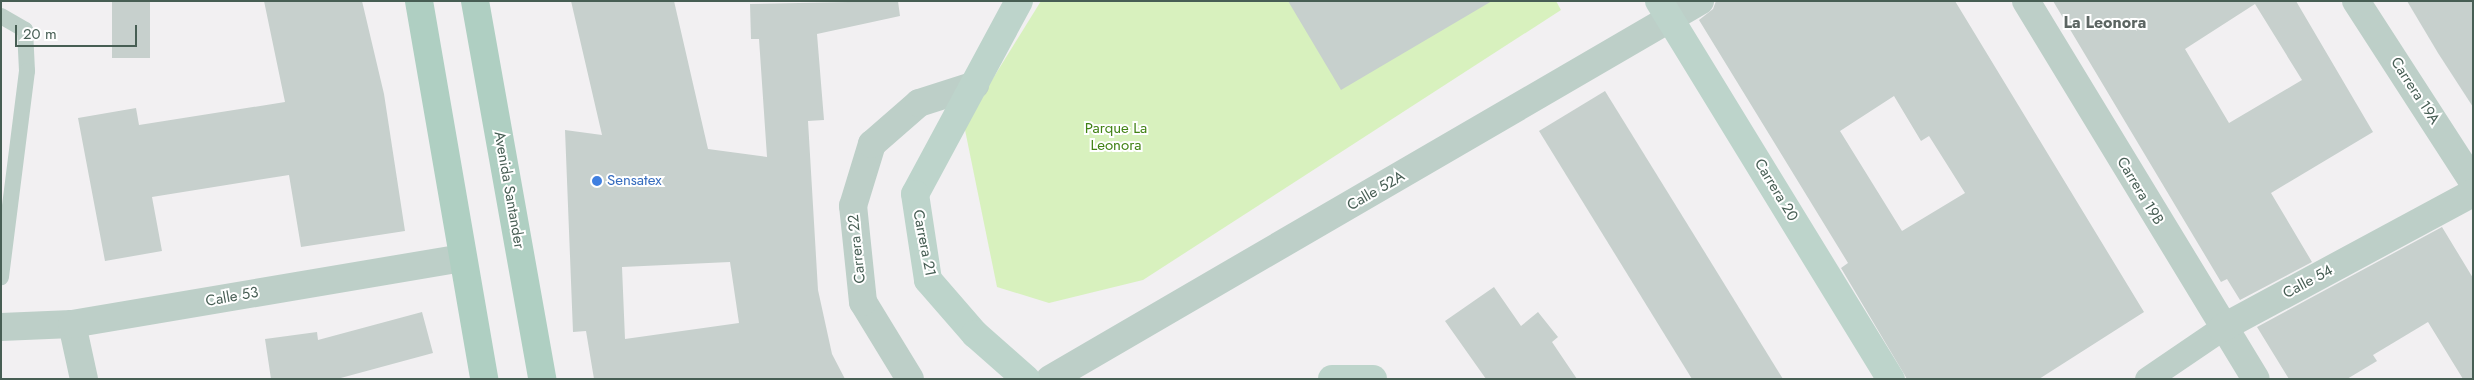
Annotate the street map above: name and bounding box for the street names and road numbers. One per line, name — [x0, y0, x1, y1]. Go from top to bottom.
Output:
street label: Carrera 19A — [2387, 54, 2443, 128]
street label: Avenida Santander — [490, 130, 528, 250]
street label: Carrera 19B — [2113, 154, 2167, 228]
street label: Carrera 20 — [1750, 156, 1802, 224]
street label: Calle 52A — [1344, 167, 1408, 215]
street label: Carrera 21 — [909, 208, 939, 278]
street label: Carrera 22 — [844, 214, 870, 284]
street label: Calle 54 — [2280, 261, 2336, 303]
street label: Calle 53 — [204, 284, 260, 310]

